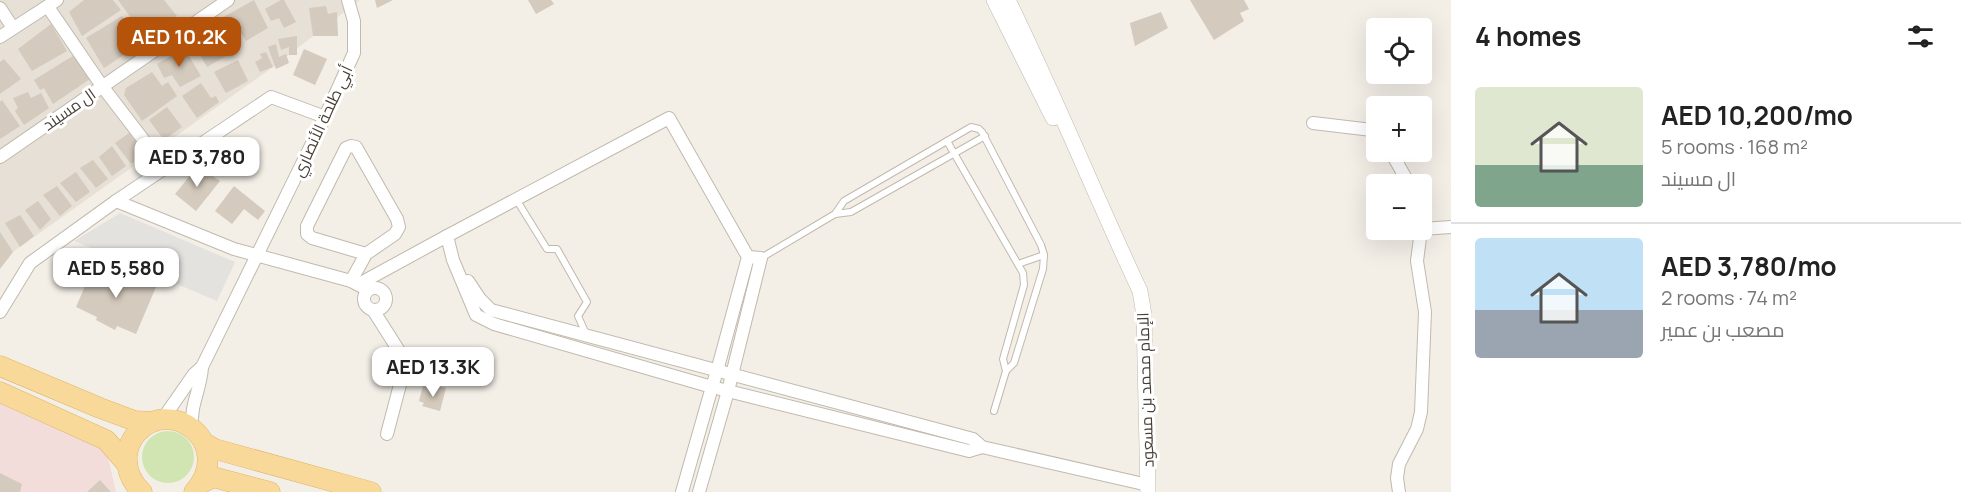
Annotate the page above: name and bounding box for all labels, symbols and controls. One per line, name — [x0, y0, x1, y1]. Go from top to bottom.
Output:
pin: AED 10.2K — [110, 17, 248, 68]
map controls — [1366, 18, 1432, 240]
button: locate — [1366, 18, 1432, 84]
text: 4 homes — [1475, 18, 1581, 54]
icon: filters — [1904, 20, 1937, 53]
text: AED 10.2K — [131, 23, 227, 50]
street label: أبي طلحة الأنصاري — [287, 62, 360, 182]
street label: ال مسيند — [38, 83, 100, 135]
button: + — [1366, 96, 1432, 162]
text: AED 10,200/mo — [1661, 97, 1853, 133]
icon: home — [1523, 111, 1595, 183]
text: 5 rooms · 168 m² — [1661, 133, 1808, 160]
pin: AED 3,780 — [128, 137, 266, 188]
text: AED 3,780 — [149, 143, 245, 170]
text: ال مسيند — [1661, 165, 1736, 192]
button: − — [1366, 174, 1432, 240]
pin: AED 5,580 — [47, 248, 185, 299]
text: AED 3,780/mo — [1661, 248, 1837, 284]
text: AED 5,580 — [67, 254, 165, 281]
icon: home — [1523, 262, 1595, 334]
text: 2 rooms · 74 m² — [1661, 284, 1797, 311]
street label: الإمام محمد بن مسعود — [1131, 312, 1160, 468]
text: مصعب بن عمير — [1661, 316, 1785, 343]
pin: AED 13.3K — [364, 347, 502, 398]
text: AED 13.3K — [386, 353, 480, 380]

